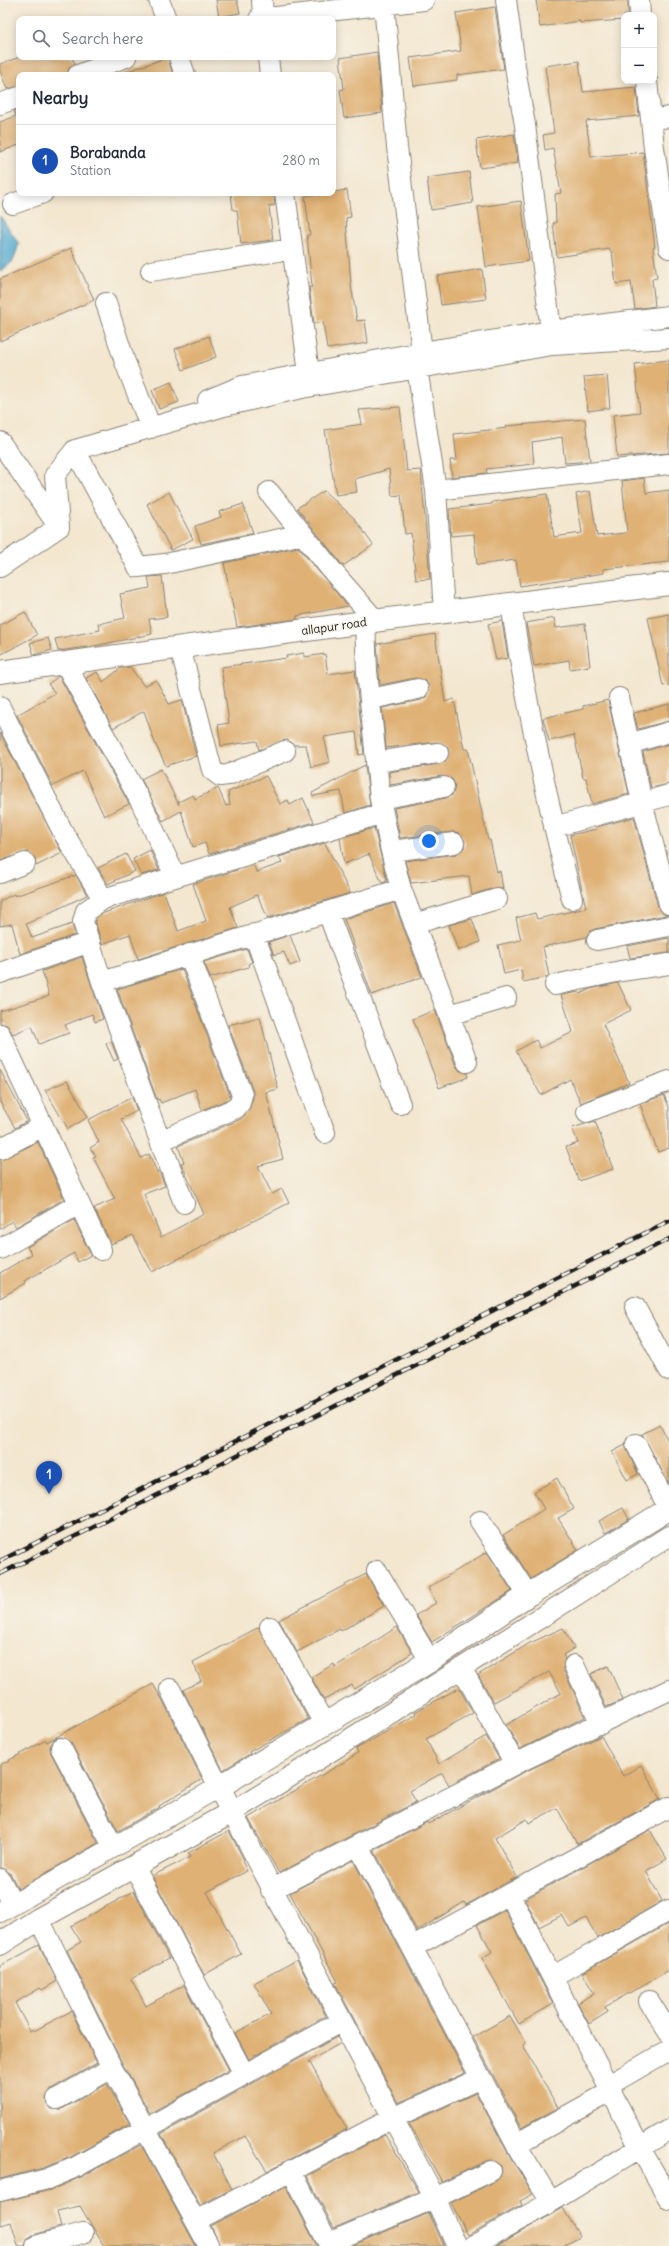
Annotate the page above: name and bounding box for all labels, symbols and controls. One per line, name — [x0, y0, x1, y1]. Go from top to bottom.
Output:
map controls — [621, 12, 657, 84]
button: + — [621, 12, 657, 48]
search box — [16, 16, 336, 60]
icon: search — [30, 27, 52, 49]
text: Search here — [62, 29, 143, 48]
button: − — [621, 48, 657, 84]
text: Nearby — [32, 87, 88, 109]
text: Borabanda — [70, 143, 146, 162]
text: 1 — [42, 152, 48, 169]
text: 280 m — [282, 152, 320, 169]
text: Station — [70, 162, 111, 179]
street label: allapur road — [300, 614, 368, 638]
your location — [419, 831, 439, 851]
pin: 1 — [36, 1461, 62, 1494]

